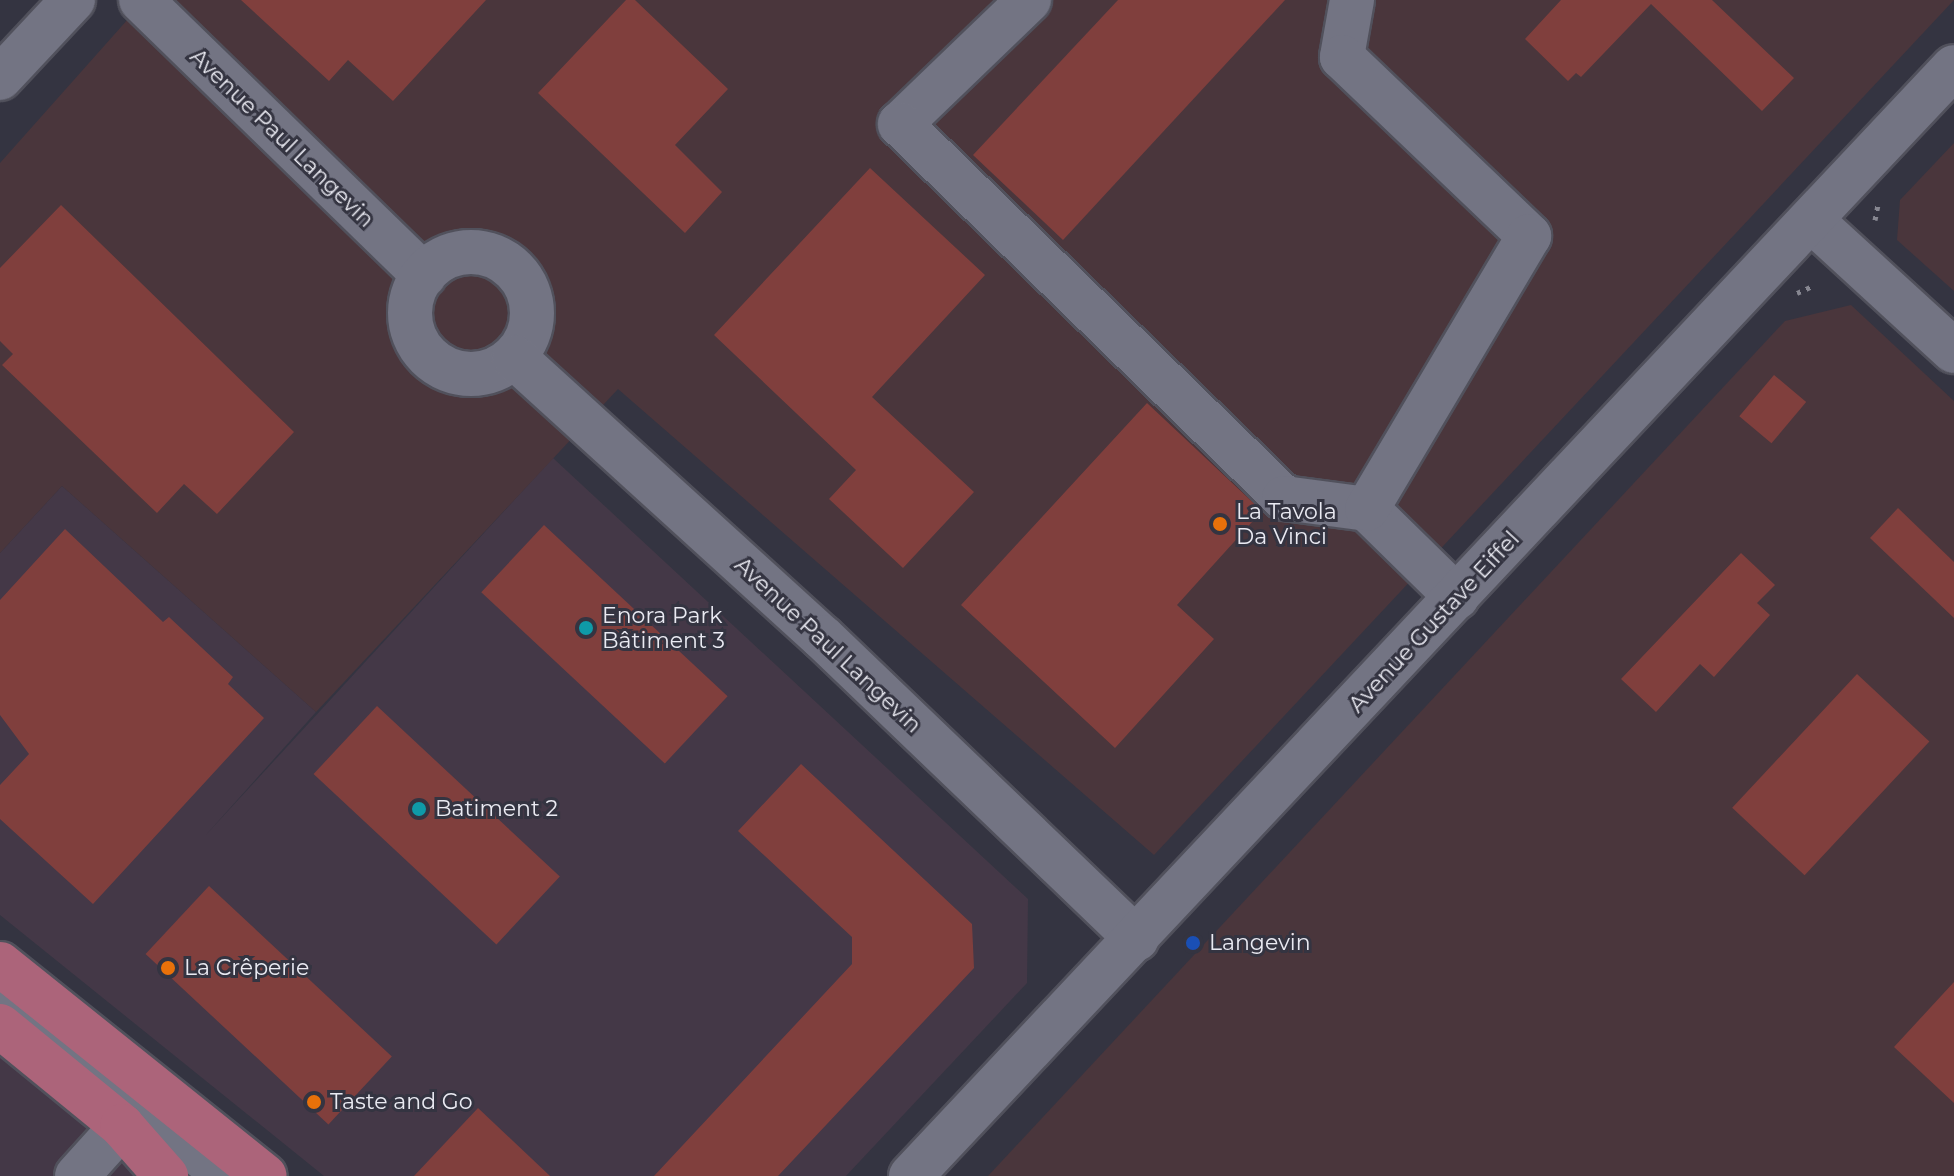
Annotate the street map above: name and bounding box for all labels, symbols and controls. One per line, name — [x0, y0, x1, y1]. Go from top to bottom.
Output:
street label: Avenue Paul Langevin — [185, 43, 379, 233]
place label: La Tavola Da Vinci — [1236, 498, 1337, 550]
marker: La Tavola Da Vinci — [1211, 515, 1229, 533]
street label: Avenue Gustave Eiffel — [1343, 526, 1525, 718]
street label: Avenue Paul Langevin — [729, 552, 927, 738]
place label: Enora Park Bâtiment 3 — [602, 602, 725, 654]
marker: Enora Park Bâtiment 3 — [577, 619, 595, 637]
place label: Batiment 2 — [435, 796, 558, 822]
marker: Batiment 2 — [410, 800, 428, 818]
place label: Langevin — [1209, 930, 1311, 956]
marker: Langevin — [1184, 934, 1202, 952]
place label: La Crêperie — [184, 955, 309, 981]
marker: La Crêperie — [159, 959, 177, 977]
place label: Taste and Go — [330, 1089, 473, 1115]
marker: Taste and Go — [305, 1093, 323, 1111]

